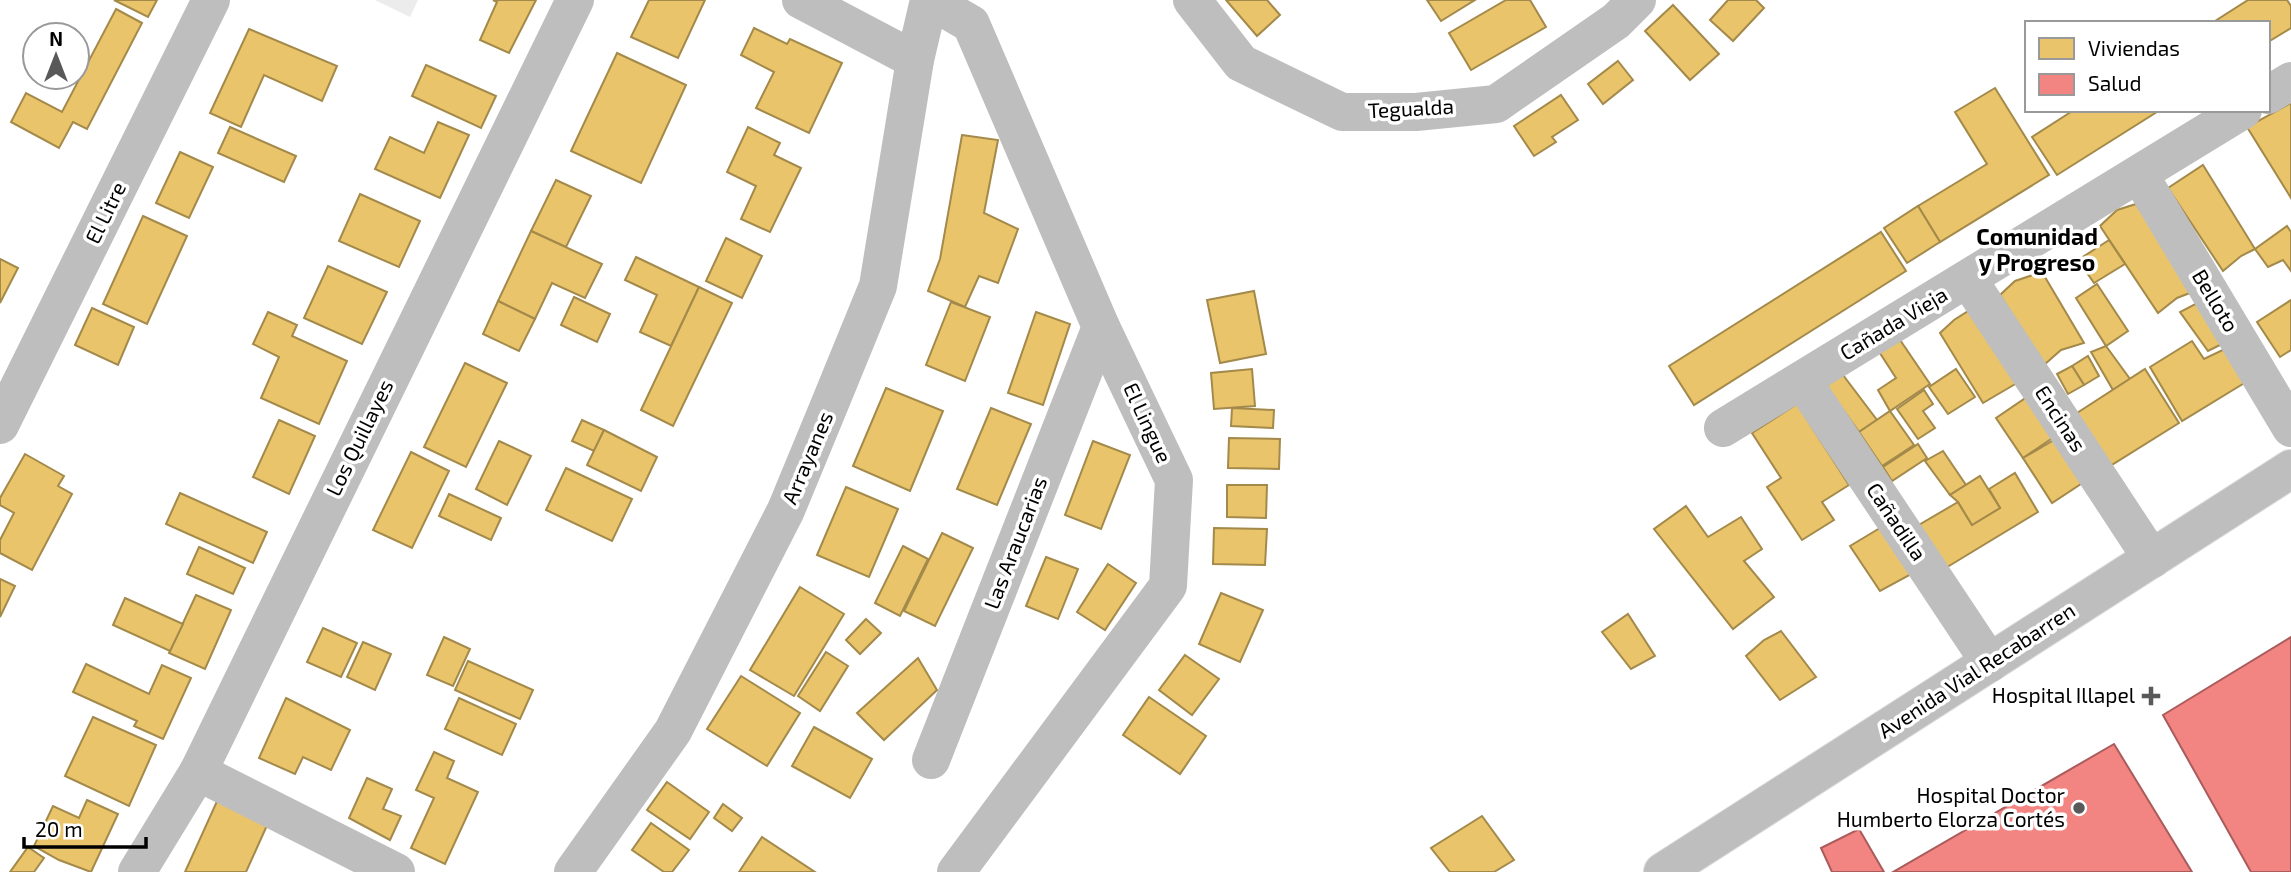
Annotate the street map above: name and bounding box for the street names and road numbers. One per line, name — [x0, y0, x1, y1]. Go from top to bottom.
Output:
street label: Tegualda — [1367, 93, 1455, 122]
street label: El Litre — [79, 177, 130, 247]
street label: Belloto — [2188, 264, 2245, 336]
street label: Cañada Vieja — [1835, 281, 1952, 365]
street label: Los Quillayes — [320, 375, 398, 500]
street label: El Lingue — [1119, 378, 1178, 466]
street label: Encinas — [2031, 380, 2092, 456]
street label: Arrayanes — [776, 407, 837, 507]
street label: Las Araucarias — [978, 473, 1051, 612]
street label: Cañadilla — [1862, 477, 1932, 565]
street label: Avenida Vial Recabarren — [1873, 597, 2079, 743]

